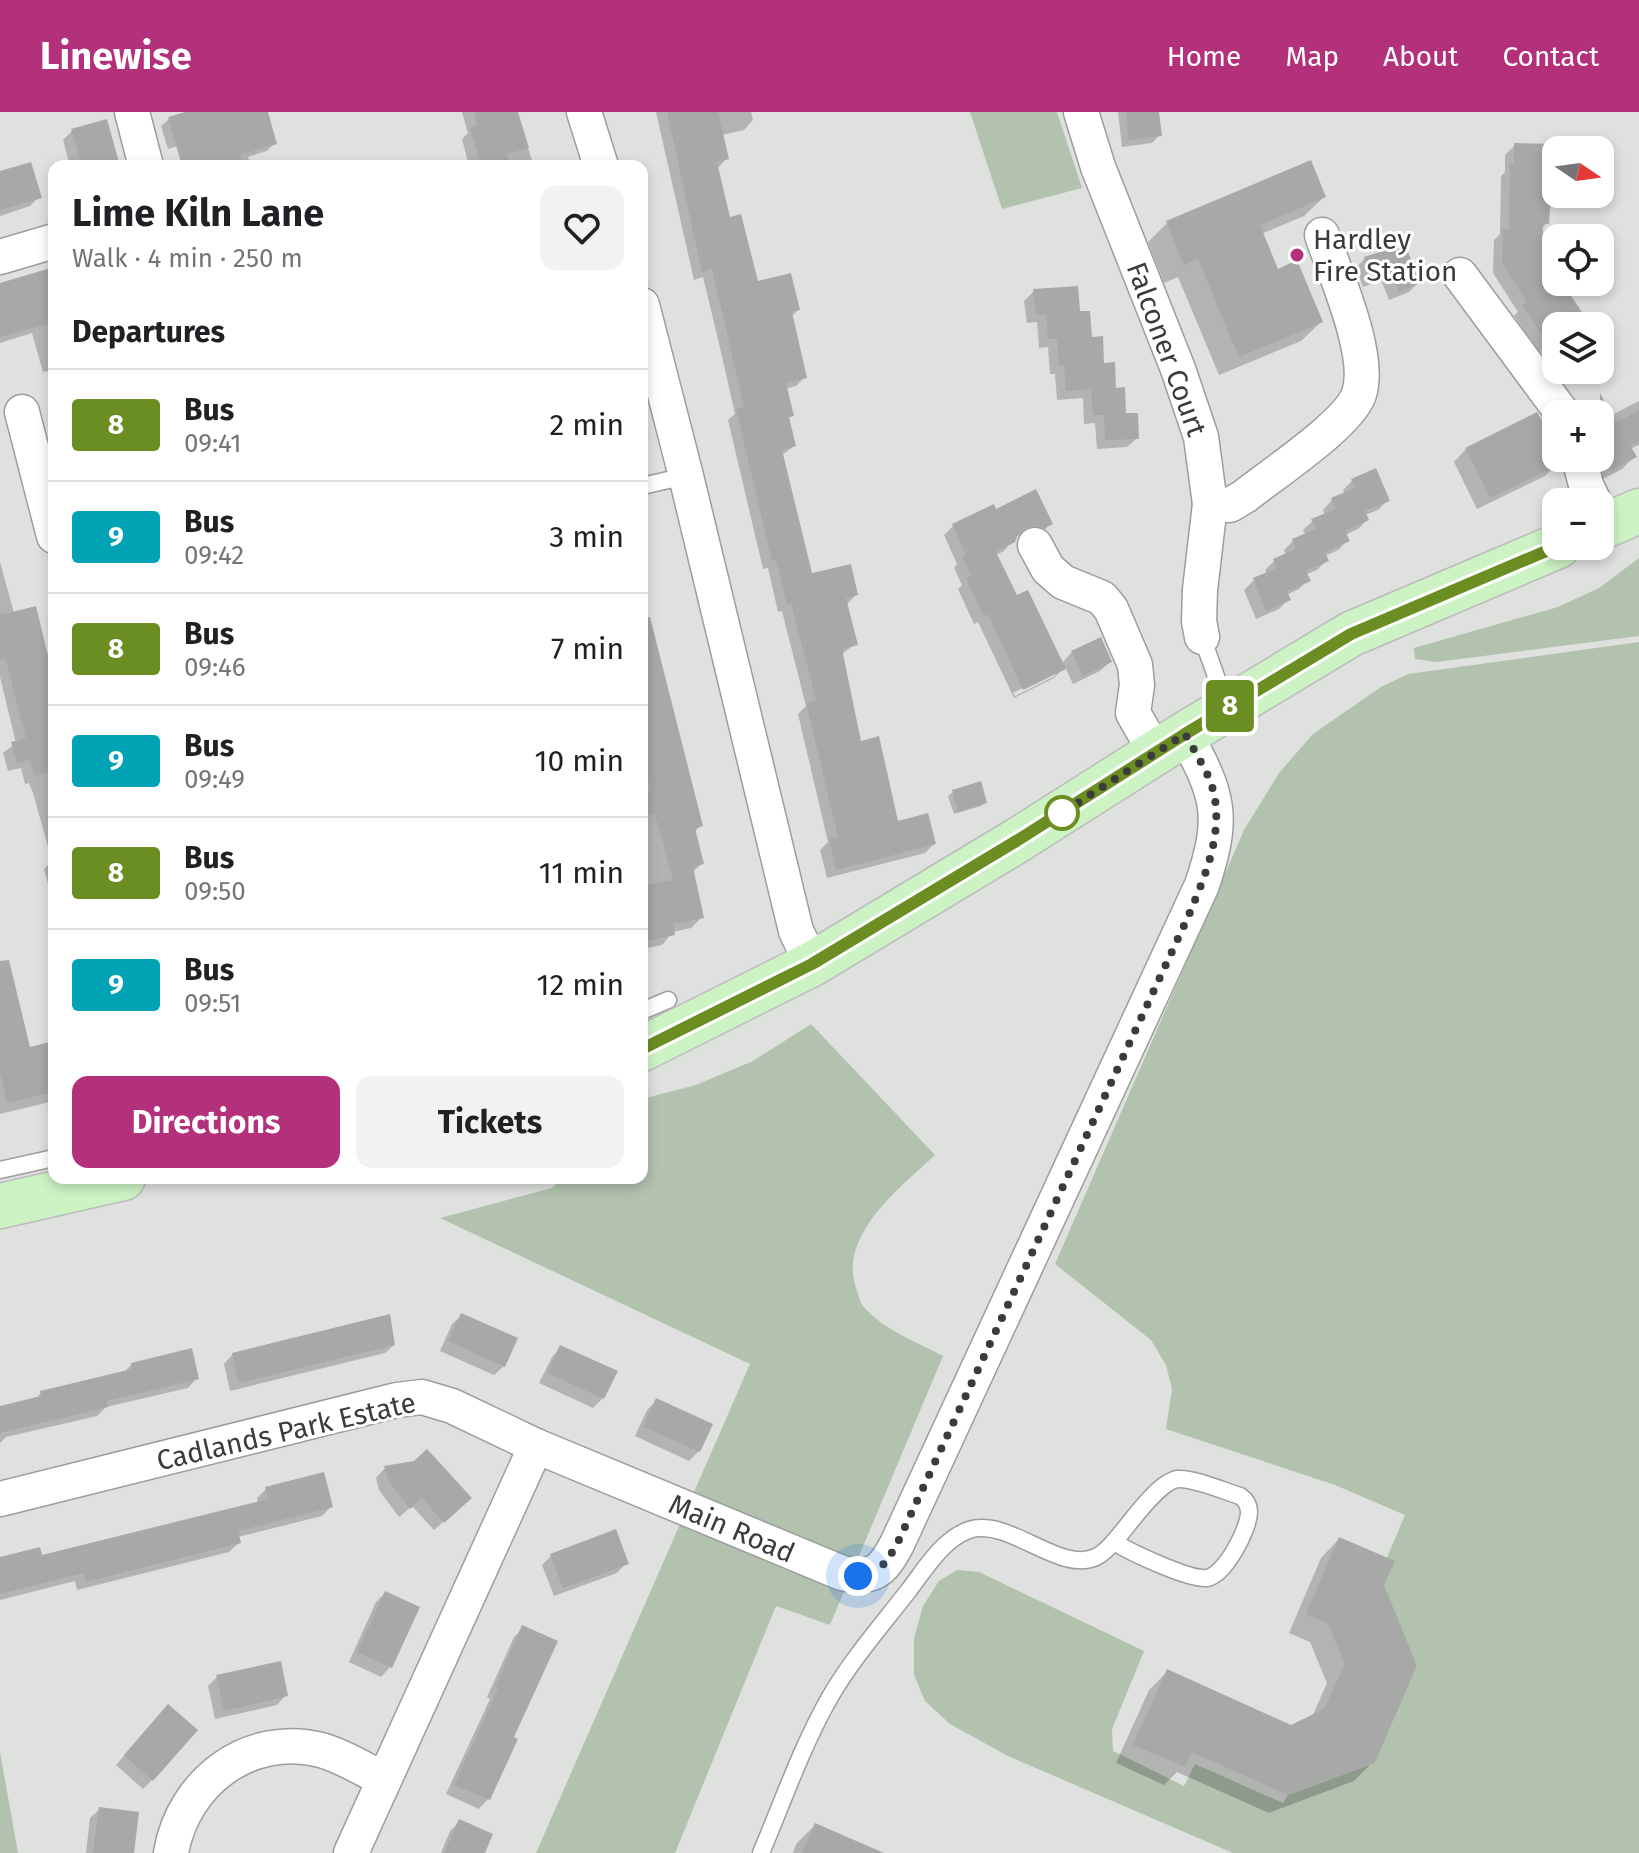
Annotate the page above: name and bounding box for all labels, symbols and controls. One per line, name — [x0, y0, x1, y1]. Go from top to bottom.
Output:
text: Linewise — [40, 33, 192, 79]
text: Home — [1167, 40, 1241, 73]
text: Map — [1285, 40, 1339, 73]
text: About — [1383, 40, 1458, 73]
text: Contact — [1502, 40, 1599, 73]
north arrow — [1542, 136, 1614, 208]
map controls — [1542, 136, 1614, 560]
button: heart — [540, 186, 624, 270]
text: Lime Kiln Lane — [72, 190, 324, 236]
place label: Hardley Fire Station — [1313, 223, 1457, 288]
button: locate — [1542, 224, 1614, 296]
text: Walk · 4 min · 250 m — [72, 243, 303, 274]
marker: Hardley Fire Station — [1288, 246, 1306, 264]
street label: Falconer Court — [1120, 258, 1214, 442]
button: layers — [1542, 312, 1614, 384]
text: Departures — [72, 314, 225, 350]
text: Bus — [184, 392, 234, 428]
button: + — [1542, 400, 1614, 472]
text: 2 min — [549, 407, 624, 443]
text: 8 — [108, 408, 124, 441]
text: 09:41 — [184, 428, 242, 459]
button: − — [1542, 488, 1614, 560]
text: Bus — [184, 504, 234, 540]
text: 3 min — [549, 519, 624, 555]
text: 9 — [108, 520, 124, 553]
text: 09:42 — [184, 540, 244, 571]
text: Bus — [184, 616, 234, 652]
text: 7 min — [551, 631, 624, 667]
text: 8 — [108, 632, 124, 665]
text: 09:46 — [184, 652, 246, 683]
line badge: 8 — [1204, 680, 1256, 732]
text: 8 — [1222, 689, 1238, 722]
text: Bus — [184, 728, 234, 764]
text: 10 min — [535, 743, 624, 779]
text: 9 — [108, 744, 124, 777]
text: 09:49 — [184, 764, 245, 795]
unlabelled marker — [1045, 796, 1079, 830]
text: Bus — [184, 840, 234, 876]
text: 11 min — [539, 855, 624, 891]
text: 8 — [108, 856, 124, 889]
text: 09:50 — [184, 876, 246, 907]
text: Bus — [184, 952, 234, 988]
text: 12 min — [536, 967, 624, 1003]
text: 9 — [108, 968, 124, 1001]
text: 09:51 — [184, 988, 241, 1019]
button: Directions — [72, 1076, 340, 1168]
button: Tickets — [356, 1076, 624, 1168]
street label: Cadlands Park Estate — [153, 1386, 419, 1477]
street label: Main Road — [664, 1487, 800, 1570]
your location — [838, 1556, 878, 1596]

